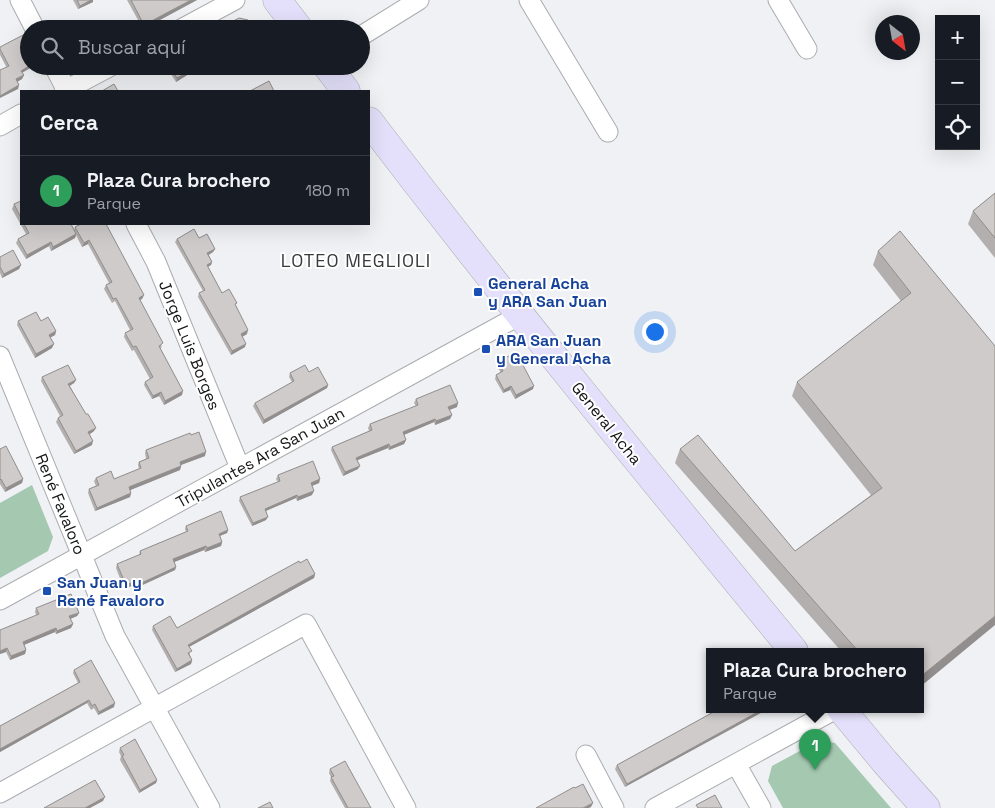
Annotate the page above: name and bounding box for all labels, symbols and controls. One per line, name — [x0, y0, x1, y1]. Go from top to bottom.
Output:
north arrow — [875, 15, 920, 60]
map controls — [935, 15, 980, 150]
button: + — [935, 15, 980, 60]
search box — [20, 20, 370, 75]
icon: search — [38, 34, 66, 62]
text: Buscar aquí — [78, 35, 186, 60]
button: − — [935, 60, 980, 105]
button: locate — [935, 105, 980, 150]
text: Cerca — [40, 109, 98, 136]
text: Plaza Cura brochero — [87, 168, 271, 193]
text: 1 — [52, 180, 60, 201]
text: 180 m — [305, 180, 350, 201]
text: Parque — [87, 193, 141, 214]
district label: LOTEO MEGLIOLI — [281, 249, 431, 272]
place label: General Acha y ARA San Juan — [488, 273, 607, 312]
street label: Jorge Luis Borges — [154, 277, 225, 413]
marker: General Acha y ARA San Juan — [472, 286, 484, 298]
your location — [642, 319, 668, 345]
place label: ARA San Juan y General Acha — [496, 330, 611, 369]
marker: ARA San Juan y General Acha — [480, 343, 492, 355]
street label: General Acha — [567, 378, 646, 469]
street label: Tripulantes Ara San Juan — [172, 402, 348, 513]
street label: René Favaloro — [31, 451, 90, 558]
place label: San Juan y René Favaloro — [57, 572, 165, 611]
marker: San Juan y René Favaloro — [41, 585, 53, 597]
popup — [706, 648, 924, 713]
text: Plaza Cura brochero — [723, 658, 907, 683]
text: Parque — [723, 683, 777, 704]
pin: 1 — [799, 729, 831, 770]

